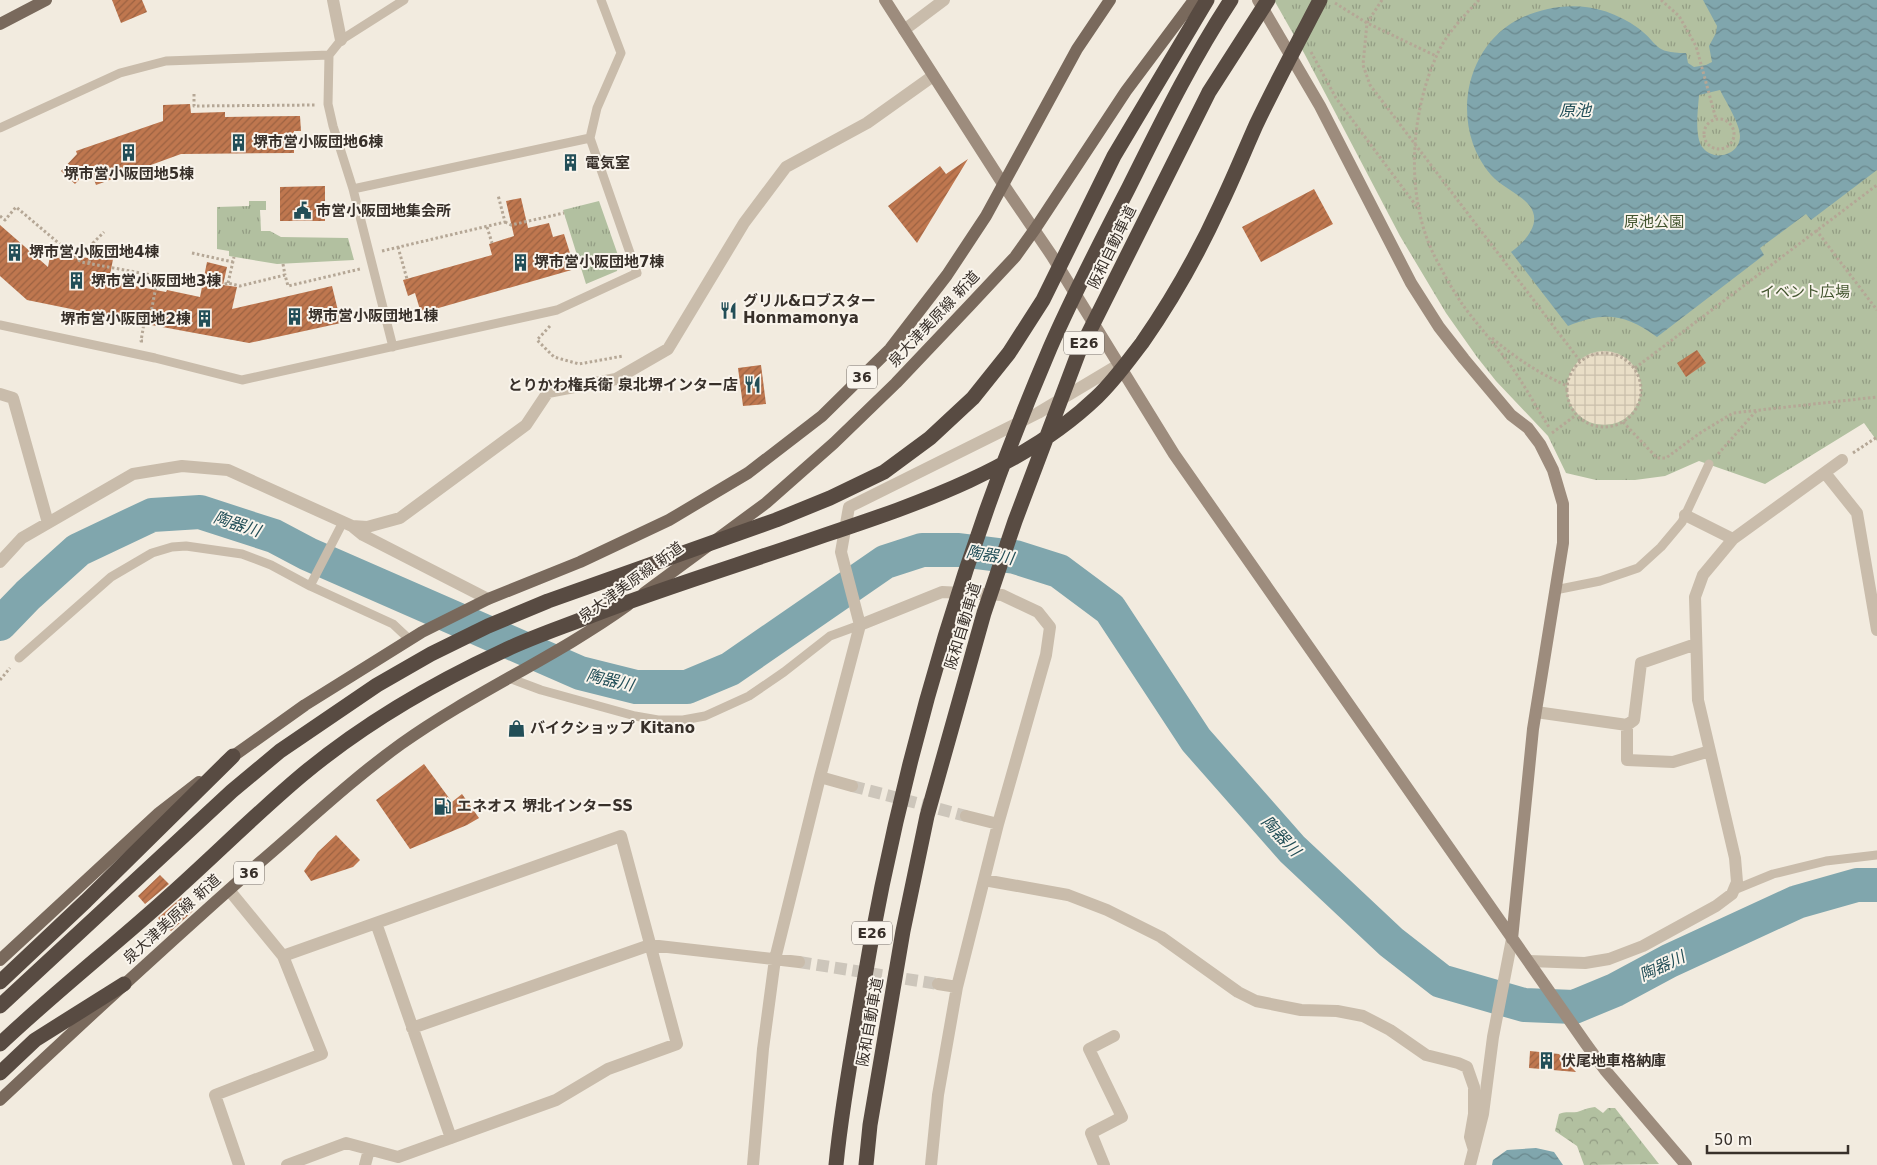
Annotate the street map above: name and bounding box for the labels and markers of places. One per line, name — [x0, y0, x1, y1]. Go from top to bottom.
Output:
building icon: 堺市営小阪団地6棟 — [229, 132, 249, 152]
place label: 堺市営小阪団地6棟 — [253, 133, 383, 151]
building icon: 堺市営小阪団地5棟 — [119, 143, 139, 163]
building icon: 電気室 — [561, 153, 581, 173]
place label: 電気室 — [585, 154, 630, 172]
place label: 堺市営小阪団地5棟 — [64, 165, 194, 183]
public building icon: 市営小阪団地集会所 — [292, 201, 312, 221]
place label: 市営小阪団地集会所 — [316, 202, 451, 220]
building icon: 堺市営小阪団地4棟 — [5, 242, 25, 262]
place label: 堺市営小阪団地4棟 — [29, 243, 159, 261]
building icon: 堺市営小阪団地7棟 — [510, 252, 530, 272]
place label: 堺市営小阪団地7棟 — [534, 253, 664, 271]
building icon: 堺市営小阪団地3棟 — [67, 271, 87, 291]
place label: 堺市営小阪団地3棟 — [91, 272, 221, 290]
place label: グリル&ロブスター Honmamonya — [743, 292, 876, 327]
restaurant icon: グリル&ロブスター Honmamonya — [719, 300, 739, 320]
building icon: 堺市営小阪団地1棟 — [284, 306, 304, 326]
place label: 堺市営小阪団地1棟 — [308, 307, 438, 325]
building icon: 堺市営小阪団地2棟 — [195, 309, 215, 329]
place label: 堺市営小阪団地2棟 — [61, 310, 191, 328]
restaurant icon: とりかわ権兵衛 泉北堺インター店 — [742, 375, 762, 395]
place label: とりかわ権兵衛 泉北堺インター店 — [508, 376, 738, 394]
shop icon: バイクショップ Kitano — [506, 718, 526, 738]
place label: バイクショップ Kitano — [530, 719, 695, 737]
fuel station icon: エネオス 堺北インターSS — [433, 796, 453, 816]
place label: エネオス 堺北インターSS — [457, 797, 633, 815]
building icon: 伏尾地車格納庫 — [1537, 1051, 1557, 1071]
place label: 伏尾地車格納庫 — [1561, 1052, 1666, 1070]

